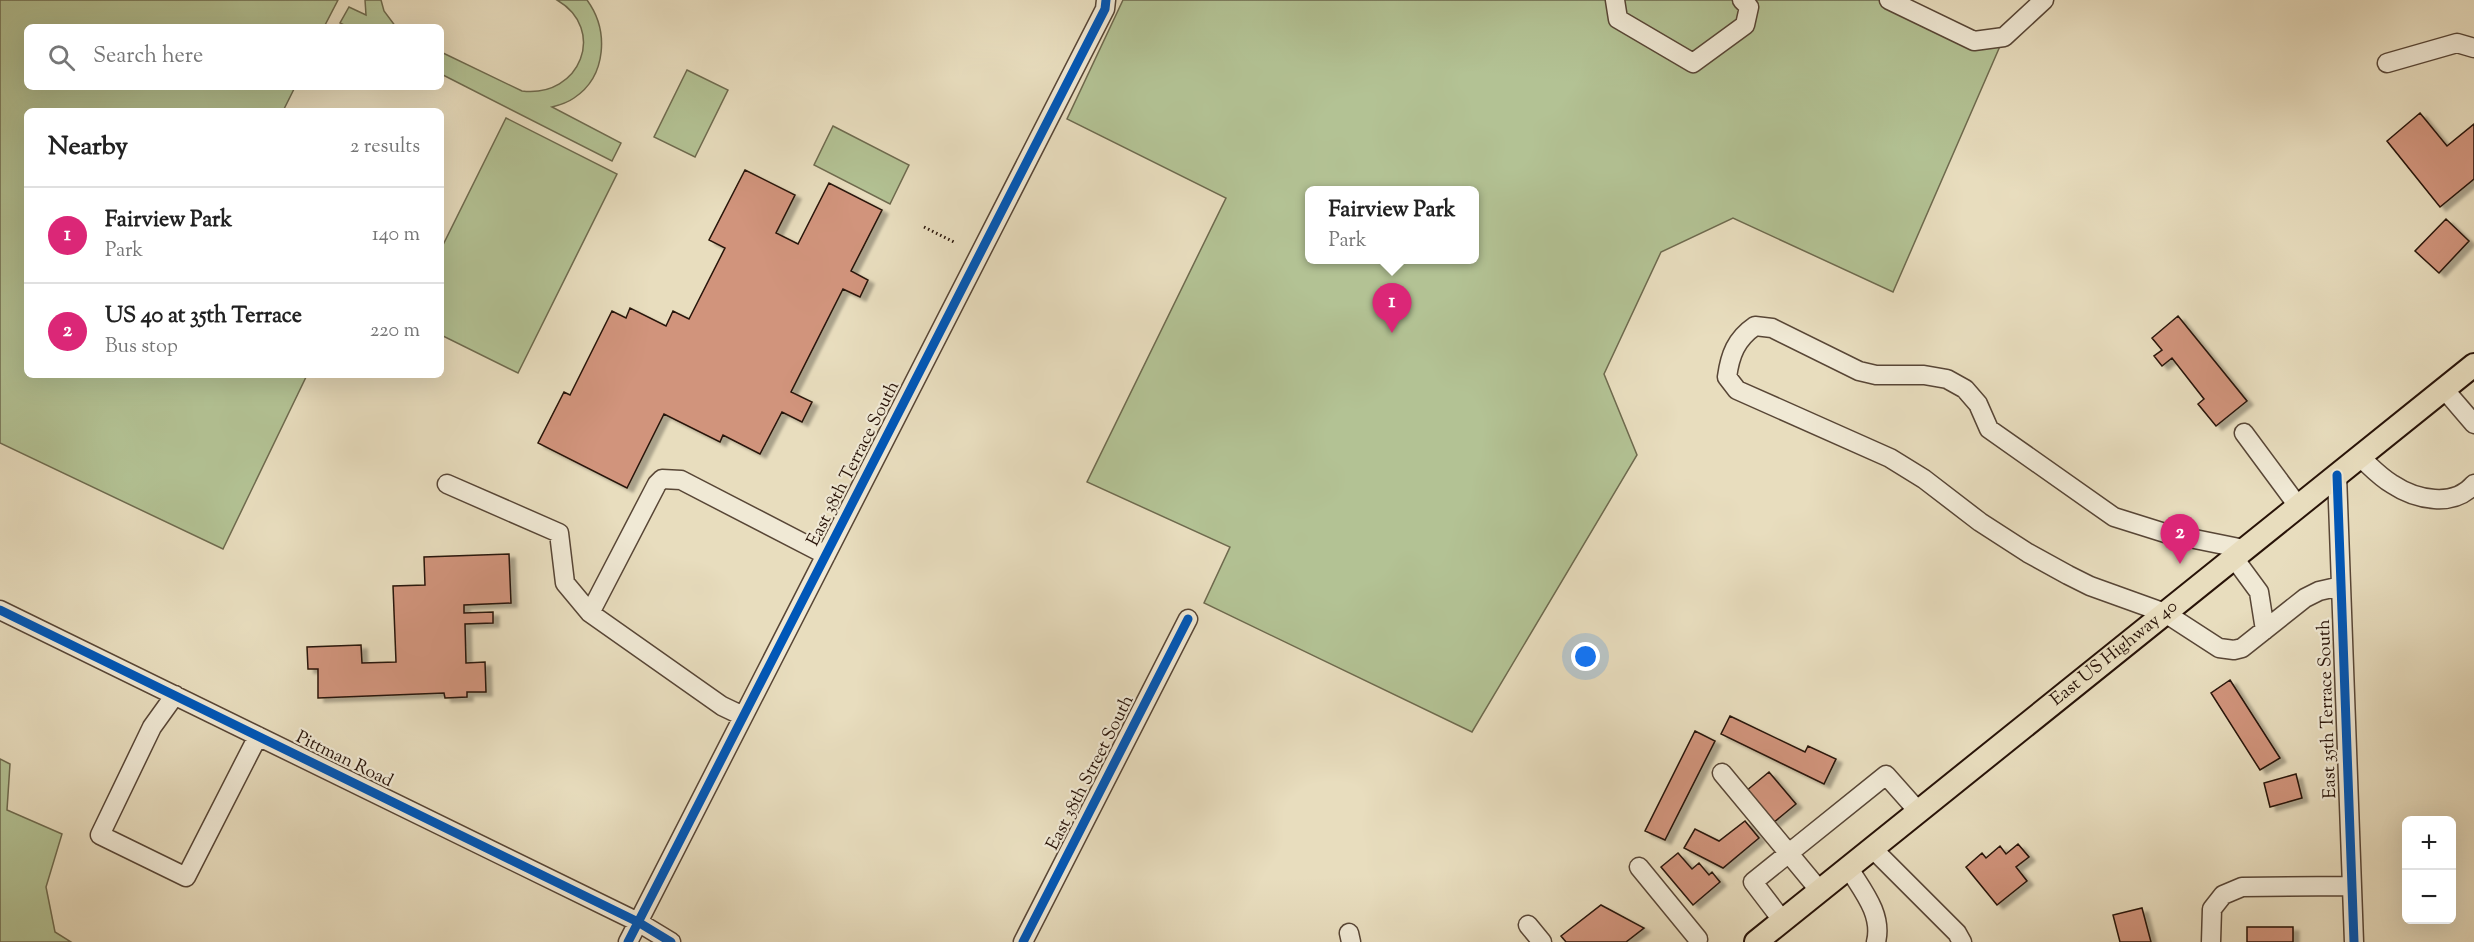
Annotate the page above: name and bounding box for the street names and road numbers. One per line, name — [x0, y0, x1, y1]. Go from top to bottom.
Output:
street label: East 38th Terrace South — [801, 377, 907, 551]
street label: East US Highway 40 — [2045, 595, 2184, 713]
street label: East 35th Terrace South — [2312, 619, 2344, 799]
street label: East 38th Street South — [1041, 691, 1142, 855]
street label: Pittman Road — [291, 725, 397, 795]

